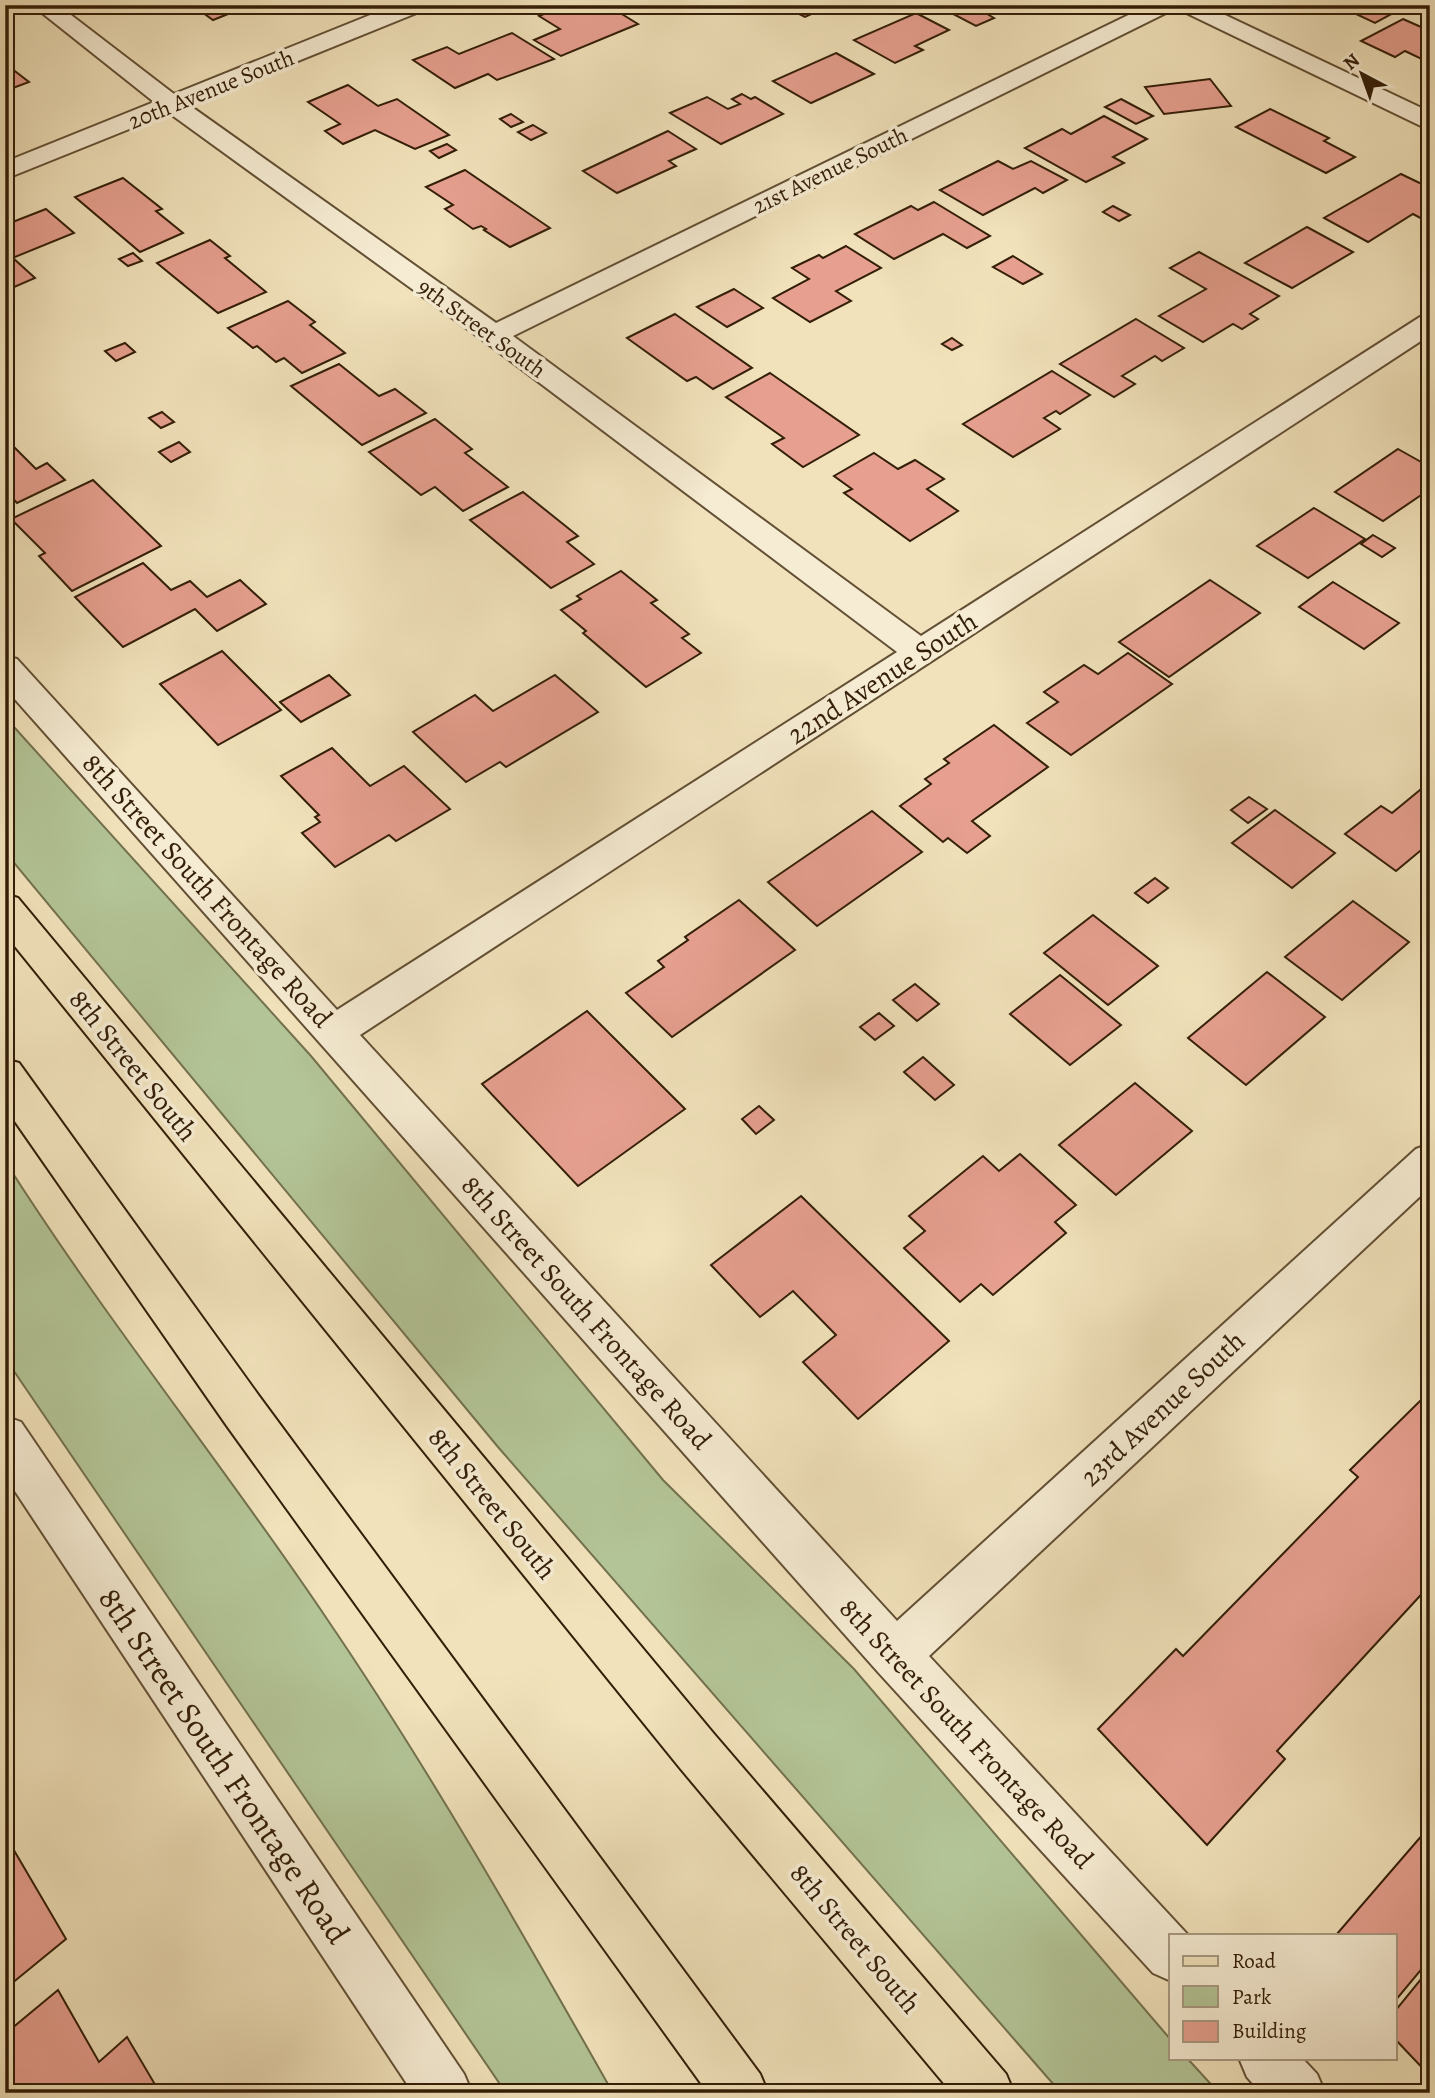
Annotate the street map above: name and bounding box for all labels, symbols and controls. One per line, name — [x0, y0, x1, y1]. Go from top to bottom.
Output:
north arrow — [1326, 38, 1396, 108]
street label: 20th Avenue South — [124, 42, 299, 137]
text: N — [1338, 47, 1365, 76]
street label: 21st Avenue South — [748, 120, 913, 221]
street label: 9th Street South — [411, 271, 552, 385]
street label: 22nd Avenue South — [780, 602, 985, 753]
street label: 8th Street South Frontage Road — [74, 745, 341, 1037]
street label: 8th Street South — [60, 982, 206, 1150]
street label: 8th Street South Frontage Road — [453, 1167, 720, 1459]
street label: 23rd Avenue South — [1072, 1322, 1253, 1495]
street label: 8th Street South — [419, 1420, 565, 1588]
street label: 8th Street South Frontage Road — [88, 1578, 361, 1953]
street label: 8th Street South Frontage Road — [831, 1590, 1103, 1878]
street label: 8th Street South — [781, 1855, 929, 2022]
legend — [1169, 1934, 1396, 2060]
text: Road — [1232, 1947, 1276, 1975]
text: Park — [1232, 1983, 1272, 2011]
text: Building — [1232, 2017, 1307, 2045]

